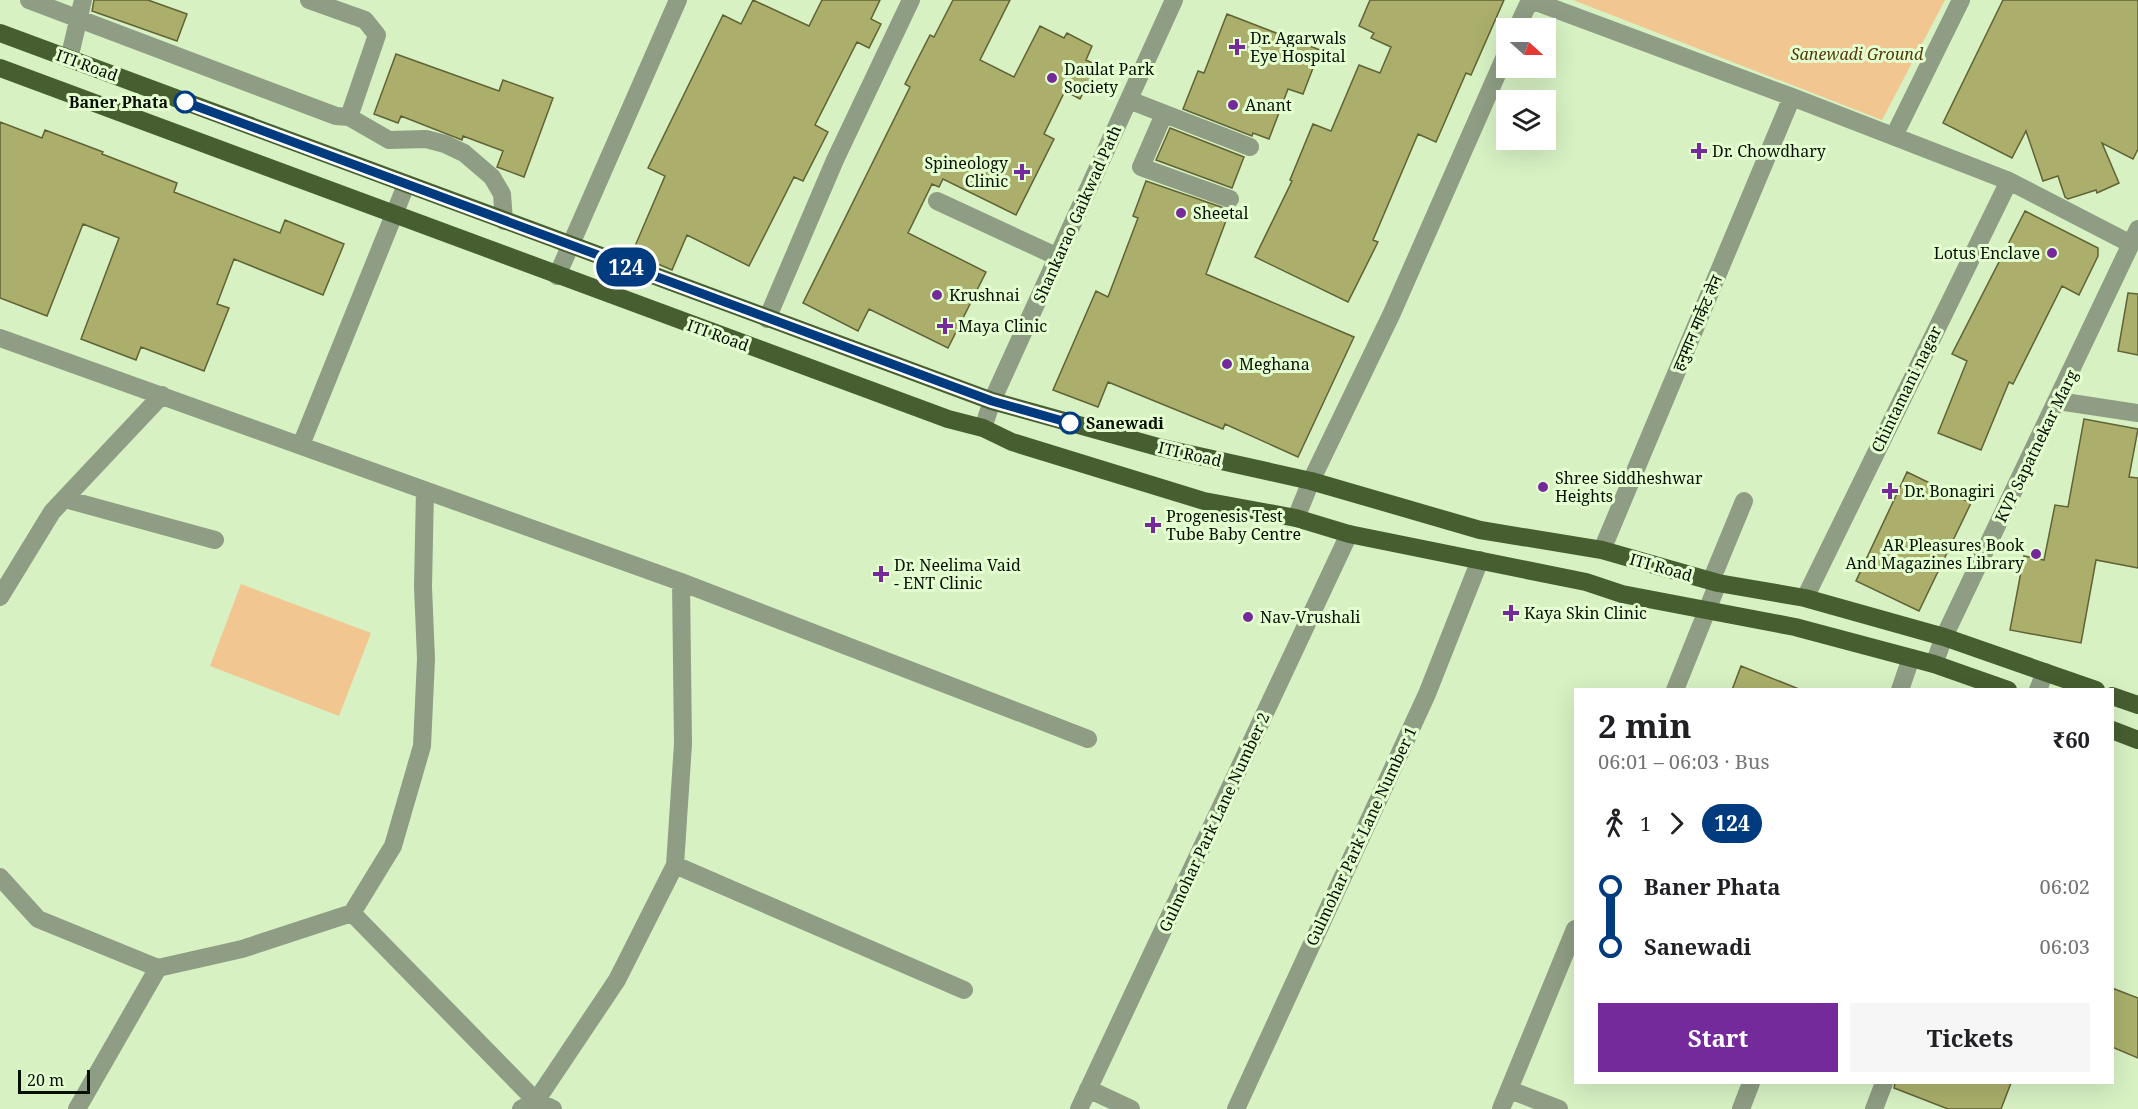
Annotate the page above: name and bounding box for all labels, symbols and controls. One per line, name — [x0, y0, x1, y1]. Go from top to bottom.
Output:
north arrow — [1496, 18, 1556, 78]
map controls — [1496, 18, 1556, 150]
place label: Dr. Agarwals Eye Hospital — [1250, 27, 1346, 67]
marker: Dr. Agarwals Eye Hospital — [1228, 38, 1246, 56]
park label: Sanewadi Ground — [1791, 43, 1924, 65]
street label: ITI Road — [53, 44, 121, 86]
place label: Daulat Park Society — [1064, 58, 1155, 98]
marker: Daulat Park Society — [1045, 71, 1059, 85]
button: layers — [1496, 90, 1556, 150]
place label: Baner Phata — [69, 91, 168, 113]
marker: Baner Phata — [174, 91, 196, 113]
place label: Anant — [1245, 94, 1292, 116]
marker: Anant — [1226, 98, 1240, 112]
street label: Shankarao Gaikwad Path — [1028, 122, 1126, 306]
place label: Dr. Chowdhary — [1712, 140, 1827, 162]
marker: Dr. Chowdhary — [1690, 142, 1708, 160]
place label: Spineology Clinic — [924, 152, 1009, 192]
marker: Spineology Clinic — [1013, 163, 1031, 181]
place label: Sheetal — [1193, 202, 1249, 224]
marker: Sheetal — [1174, 206, 1188, 220]
place label: Lotus Enclave — [1934, 242, 2040, 264]
marker: Lotus Enclave — [2045, 246, 2059, 260]
line badge: 124 — [592, 248, 660, 286]
text: 124 — [608, 253, 644, 281]
street label: हनुमान मार्केट लेन — [1667, 271, 1728, 374]
place label: Krushnai — [949, 284, 1020, 306]
marker: Krushnai — [930, 288, 944, 302]
street label: ITI Road — [684, 314, 752, 356]
place label: Maya Clinic — [958, 315, 1047, 337]
marker: Maya Clinic — [936, 317, 954, 335]
street label: Chintamani nagar — [1866, 322, 1946, 456]
place label: Meghana — [1239, 353, 1310, 375]
marker: Meghana — [1220, 357, 1234, 371]
street label: KVP Sapatnekar Marg — [1989, 366, 2083, 526]
marker: Sanewadi — [1059, 412, 1081, 434]
place label: Sanewadi — [1086, 412, 1164, 434]
street label: ITI Road — [1156, 436, 1224, 472]
place label: Shree Siddheshwar Heights — [1555, 467, 1703, 507]
marker: Shree Siddheshwar Heights — [1536, 480, 1550, 494]
place label: Dr. Bonagiri — [1904, 480, 1995, 502]
marker: Dr. Bonagiri — [1881, 482, 1899, 500]
place label: Progenesis Test Tube Baby Centre — [1166, 505, 1301, 545]
marker: Progenesis Test Tube Baby Centre — [1144, 516, 1162, 534]
place label: AR Pleasures Book And Magazines Library — [1846, 534, 2025, 574]
marker: AR Pleasures Book And Magazines Library — [2029, 547, 2043, 561]
street label: ITI Road — [1627, 548, 1695, 586]
place label: Dr. Neelima Vaid - ENT Clinic — [894, 554, 1021, 594]
marker: Dr. Neelima Vaid - ENT Clinic — [872, 565, 890, 583]
place label: Kaya Skin Clinic — [1524, 602, 1647, 624]
marker: Kaya Skin Clinic — [1502, 604, 1520, 622]
place label: Nav-Vrushali — [1260, 606, 1360, 628]
marker: Nav-Vrushali — [1241, 610, 1255, 624]
text: 2 min — [1598, 703, 1691, 748]
street label: Gulmohar Park Lane Number 2 — [1153, 709, 1275, 935]
street label: Gulmohar Park Lane Number 1 — [1300, 723, 1422, 949]
text: ₹60 — [2053, 724, 2090, 754]
text: 06:01 – 06:03 · Bus — [1598, 748, 1769, 775]
icon: walk — [1598, 807, 1631, 840]
icon: forward — [1660, 807, 1693, 840]
text: 124 — [1714, 809, 1750, 837]
text: 1 — [1640, 810, 1651, 837]
text: Baner Phata — [1644, 871, 1781, 901]
text: 06:02 — [2040, 873, 2090, 900]
text: Sanewadi — [1644, 931, 1751, 961]
text: 06:03 — [2040, 933, 2090, 960]
button: Start — [1598, 1003, 1838, 1072]
button: Tickets — [1850, 1003, 2090, 1072]
scale bar — [18, 1067, 90, 1094]
text: 20 m — [27, 1069, 64, 1091]

